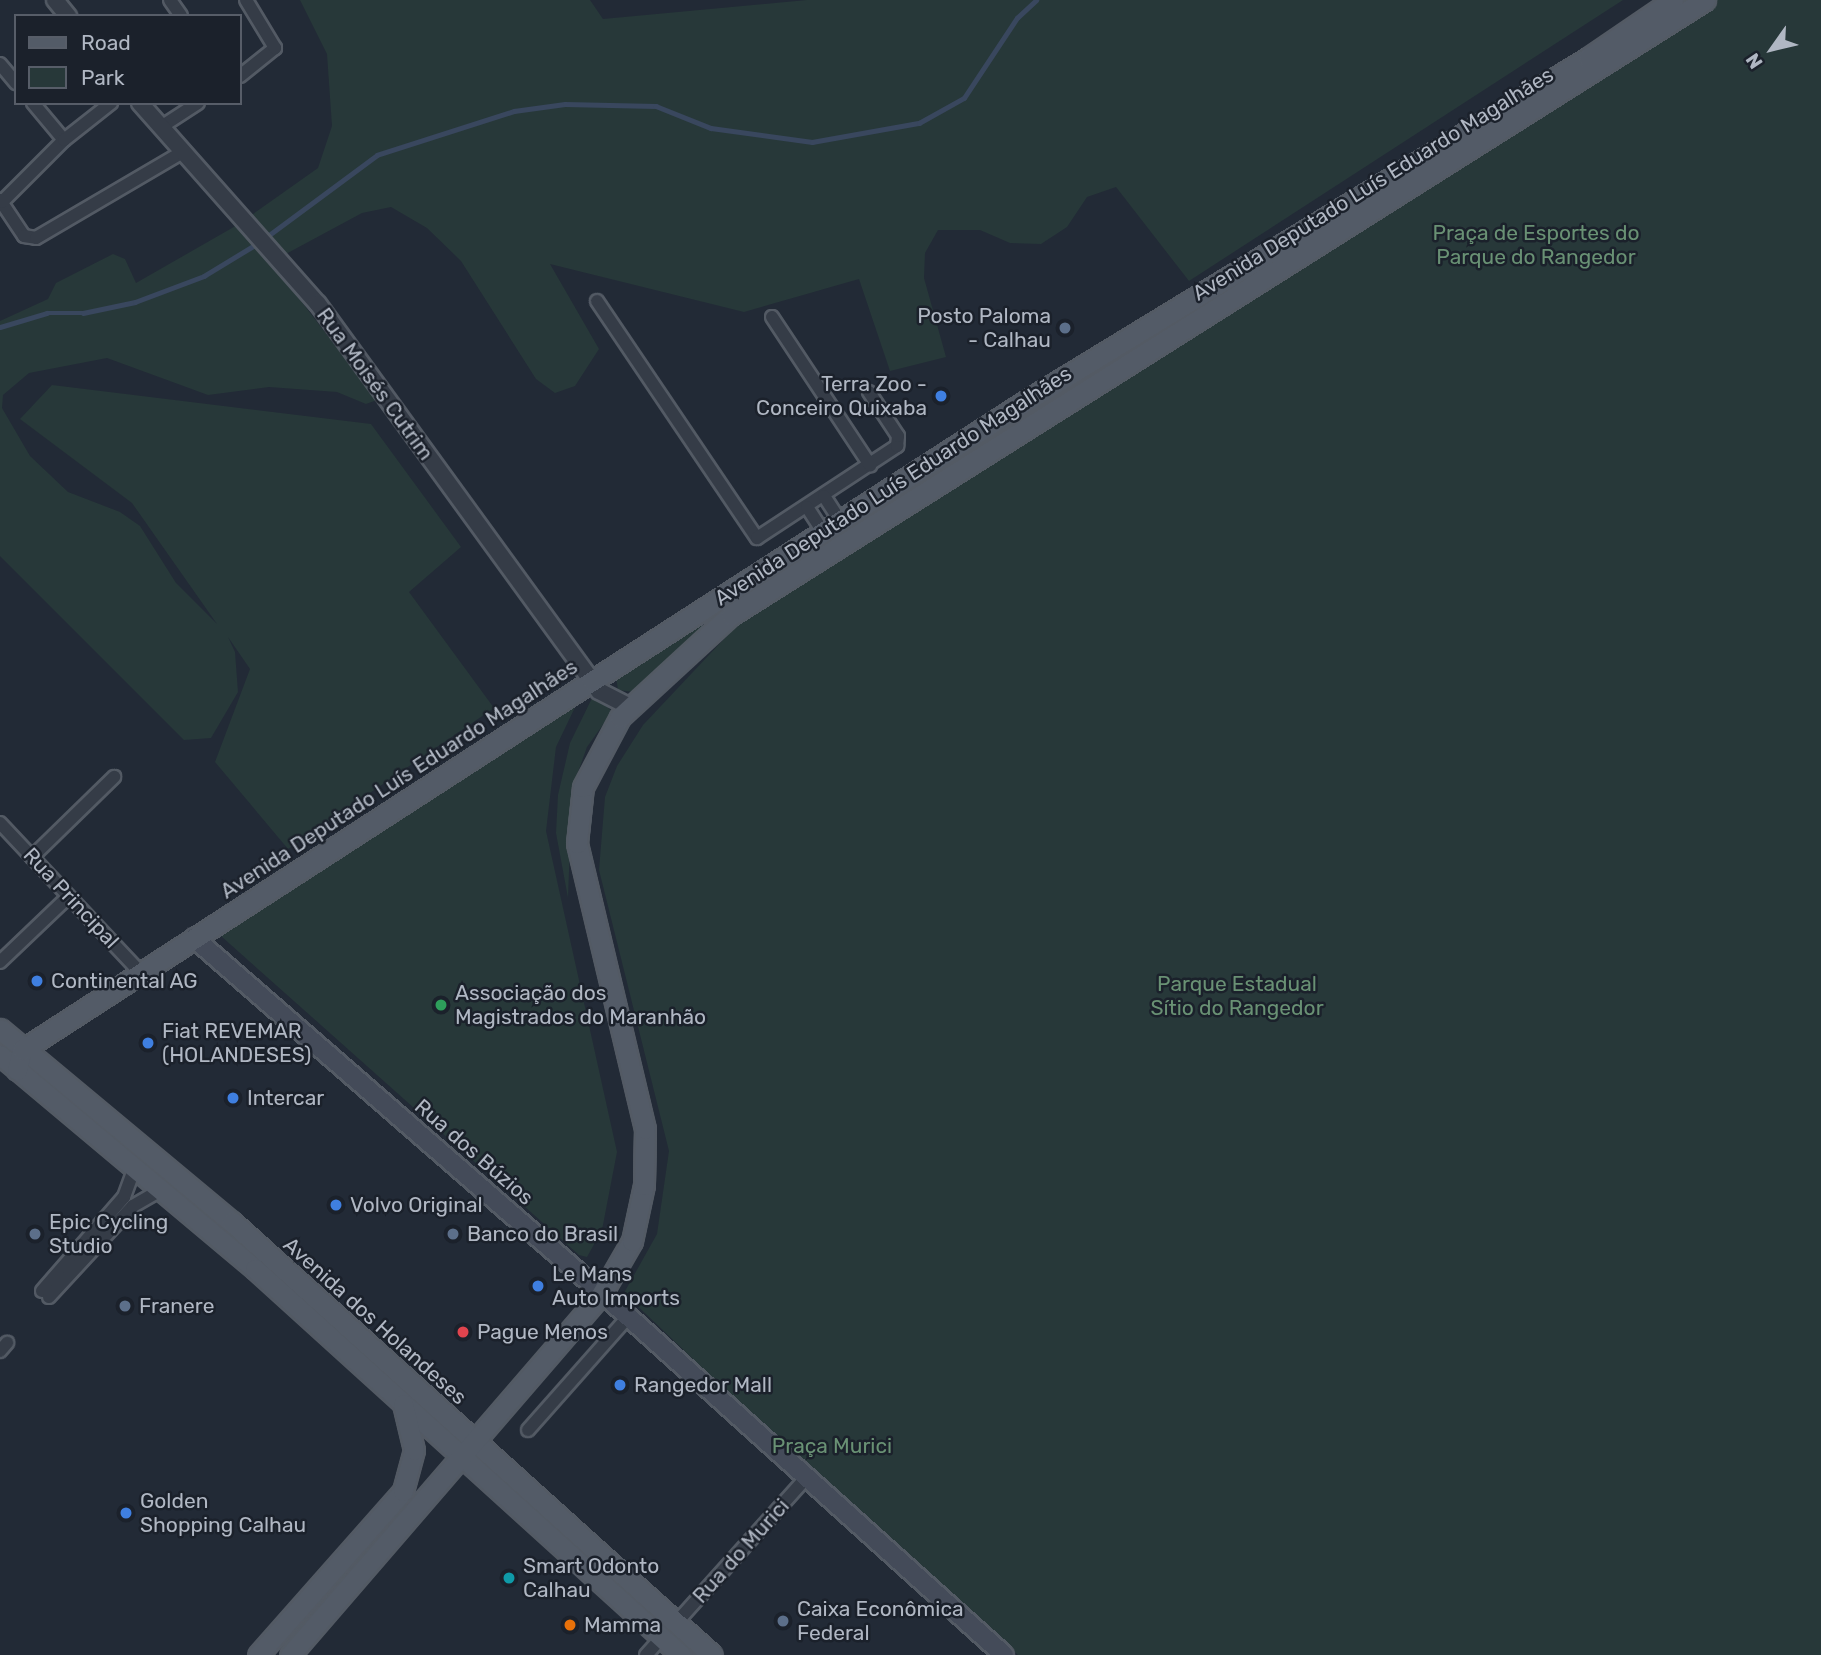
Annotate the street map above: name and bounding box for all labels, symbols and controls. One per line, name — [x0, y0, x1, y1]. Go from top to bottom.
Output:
legend — [14, 14, 242, 105]
north arrow — [1737, 14, 1807, 84]
text: Road — [81, 30, 131, 55]
text: N — [1741, 49, 1768, 73]
street label: Avenida Deputado Luís Eduardo Magalhães — [1188, 62, 1558, 306]
text: Park — [81, 65, 125, 90]
park label: Praça de Esportes do Parque do Rangedor — [1433, 220, 1639, 270]
street label: Rua Moisés Cutrim — [311, 303, 439, 465]
place label: Posto Paloma - Calhau — [917, 303, 1051, 353]
marker: Posto Paloma - Calhau — [1057, 320, 1073, 336]
street label: Avenida Deputado Luís Eduardo Magalhães — [710, 361, 1076, 611]
place label: Terra Zoo - Conceiro Quixaba — [756, 371, 927, 421]
marker: Terra Zoo - Conceiro Quixaba — [933, 388, 949, 404]
street label: Avenida Deputado Luís Eduardo Magalhães — [216, 654, 582, 904]
street label: Rua Principal — [18, 842, 124, 954]
place label: Continental AG — [51, 968, 198, 994]
park label: Parque Estadual Sítio do Rangedor — [1150, 971, 1324, 1021]
marker: Continental AG — [29, 973, 45, 989]
place label: Associação dos Magistrados do Maranhão — [455, 980, 706, 1030]
marker: Associação dos Magistrados do Maranhão — [433, 997, 449, 1013]
place label: Fiat REVEMAR (HOLANDESES) — [162, 1018, 311, 1068]
marker: Fiat REVEMAR (HOLANDESES) — [140, 1035, 156, 1051]
place label: Intercar — [247, 1085, 324, 1111]
marker: Intercar — [225, 1090, 241, 1106]
street label: Rua dos Búzios — [410, 1094, 538, 1210]
place label: Volvo Original — [350, 1192, 483, 1218]
marker: Volvo Original — [328, 1197, 344, 1213]
place label: Epic Cycling Studio — [49, 1209, 168, 1259]
place label: Banco do Brasil — [467, 1221, 618, 1247]
marker: Epic Cycling Studio — [27, 1226, 43, 1242]
marker: Banco do Brasil — [445, 1226, 461, 1242]
street label: Avenida dos Holandeses — [278, 1232, 472, 1410]
place label: Le Mans Auto Imports — [552, 1261, 680, 1311]
marker: Le Mans Auto Imports — [530, 1278, 546, 1294]
place label: Franere — [139, 1293, 214, 1319]
marker: Franere — [117, 1298, 133, 1314]
place label: Pague Menos — [477, 1319, 608, 1345]
marker: Pague Menos — [455, 1324, 471, 1340]
place label: Rangedor Mall — [634, 1372, 773, 1398]
marker: Rangedor Mall — [612, 1377, 628, 1393]
park label: Praça Murici — [772, 1433, 892, 1459]
place label: Golden Shopping Calhau — [140, 1488, 306, 1538]
street label: Rua do Murici — [688, 1494, 794, 1608]
marker: Golden Shopping Calhau — [118, 1505, 134, 1521]
place label: Smart Odonto Calhau — [523, 1553, 659, 1603]
marker: Smart Odonto Calhau — [501, 1570, 517, 1586]
place label: Caixa Econômica Federal — [797, 1596, 964, 1646]
place label: Mamma — [584, 1612, 661, 1638]
marker: Caixa Econômica Federal — [775, 1613, 791, 1629]
marker: Mamma — [562, 1617, 578, 1633]

